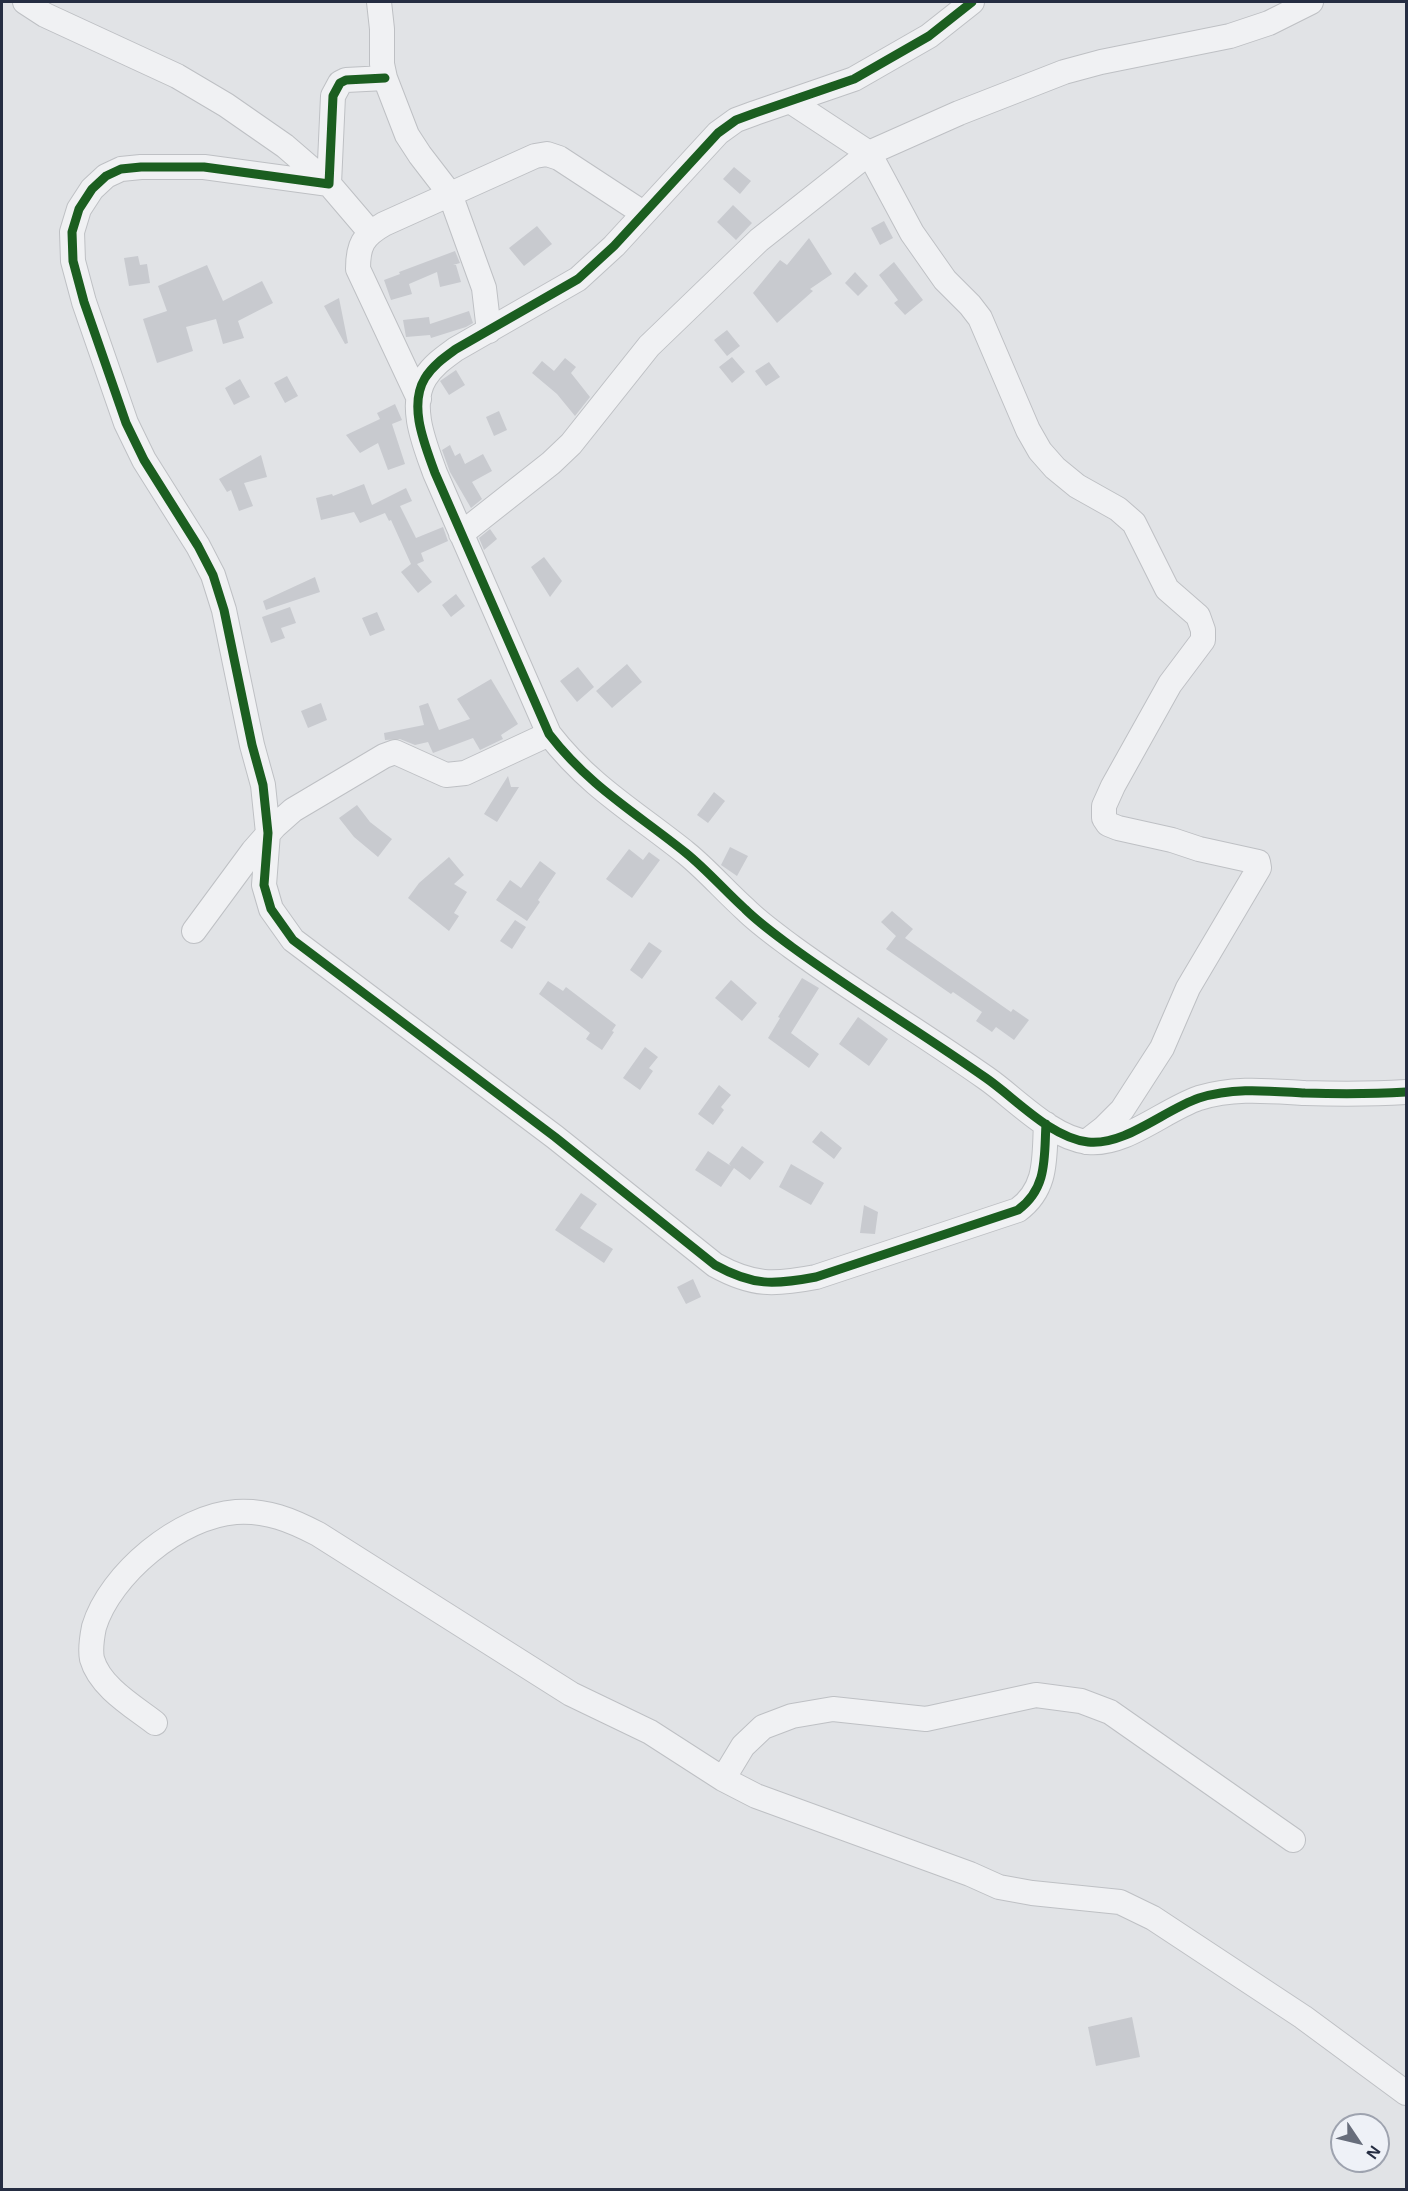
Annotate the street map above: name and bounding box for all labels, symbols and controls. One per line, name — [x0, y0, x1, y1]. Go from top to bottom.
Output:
north arrow — [1330, 2113, 1390, 2173]
text: N — [1363, 2143, 1384, 2162]

